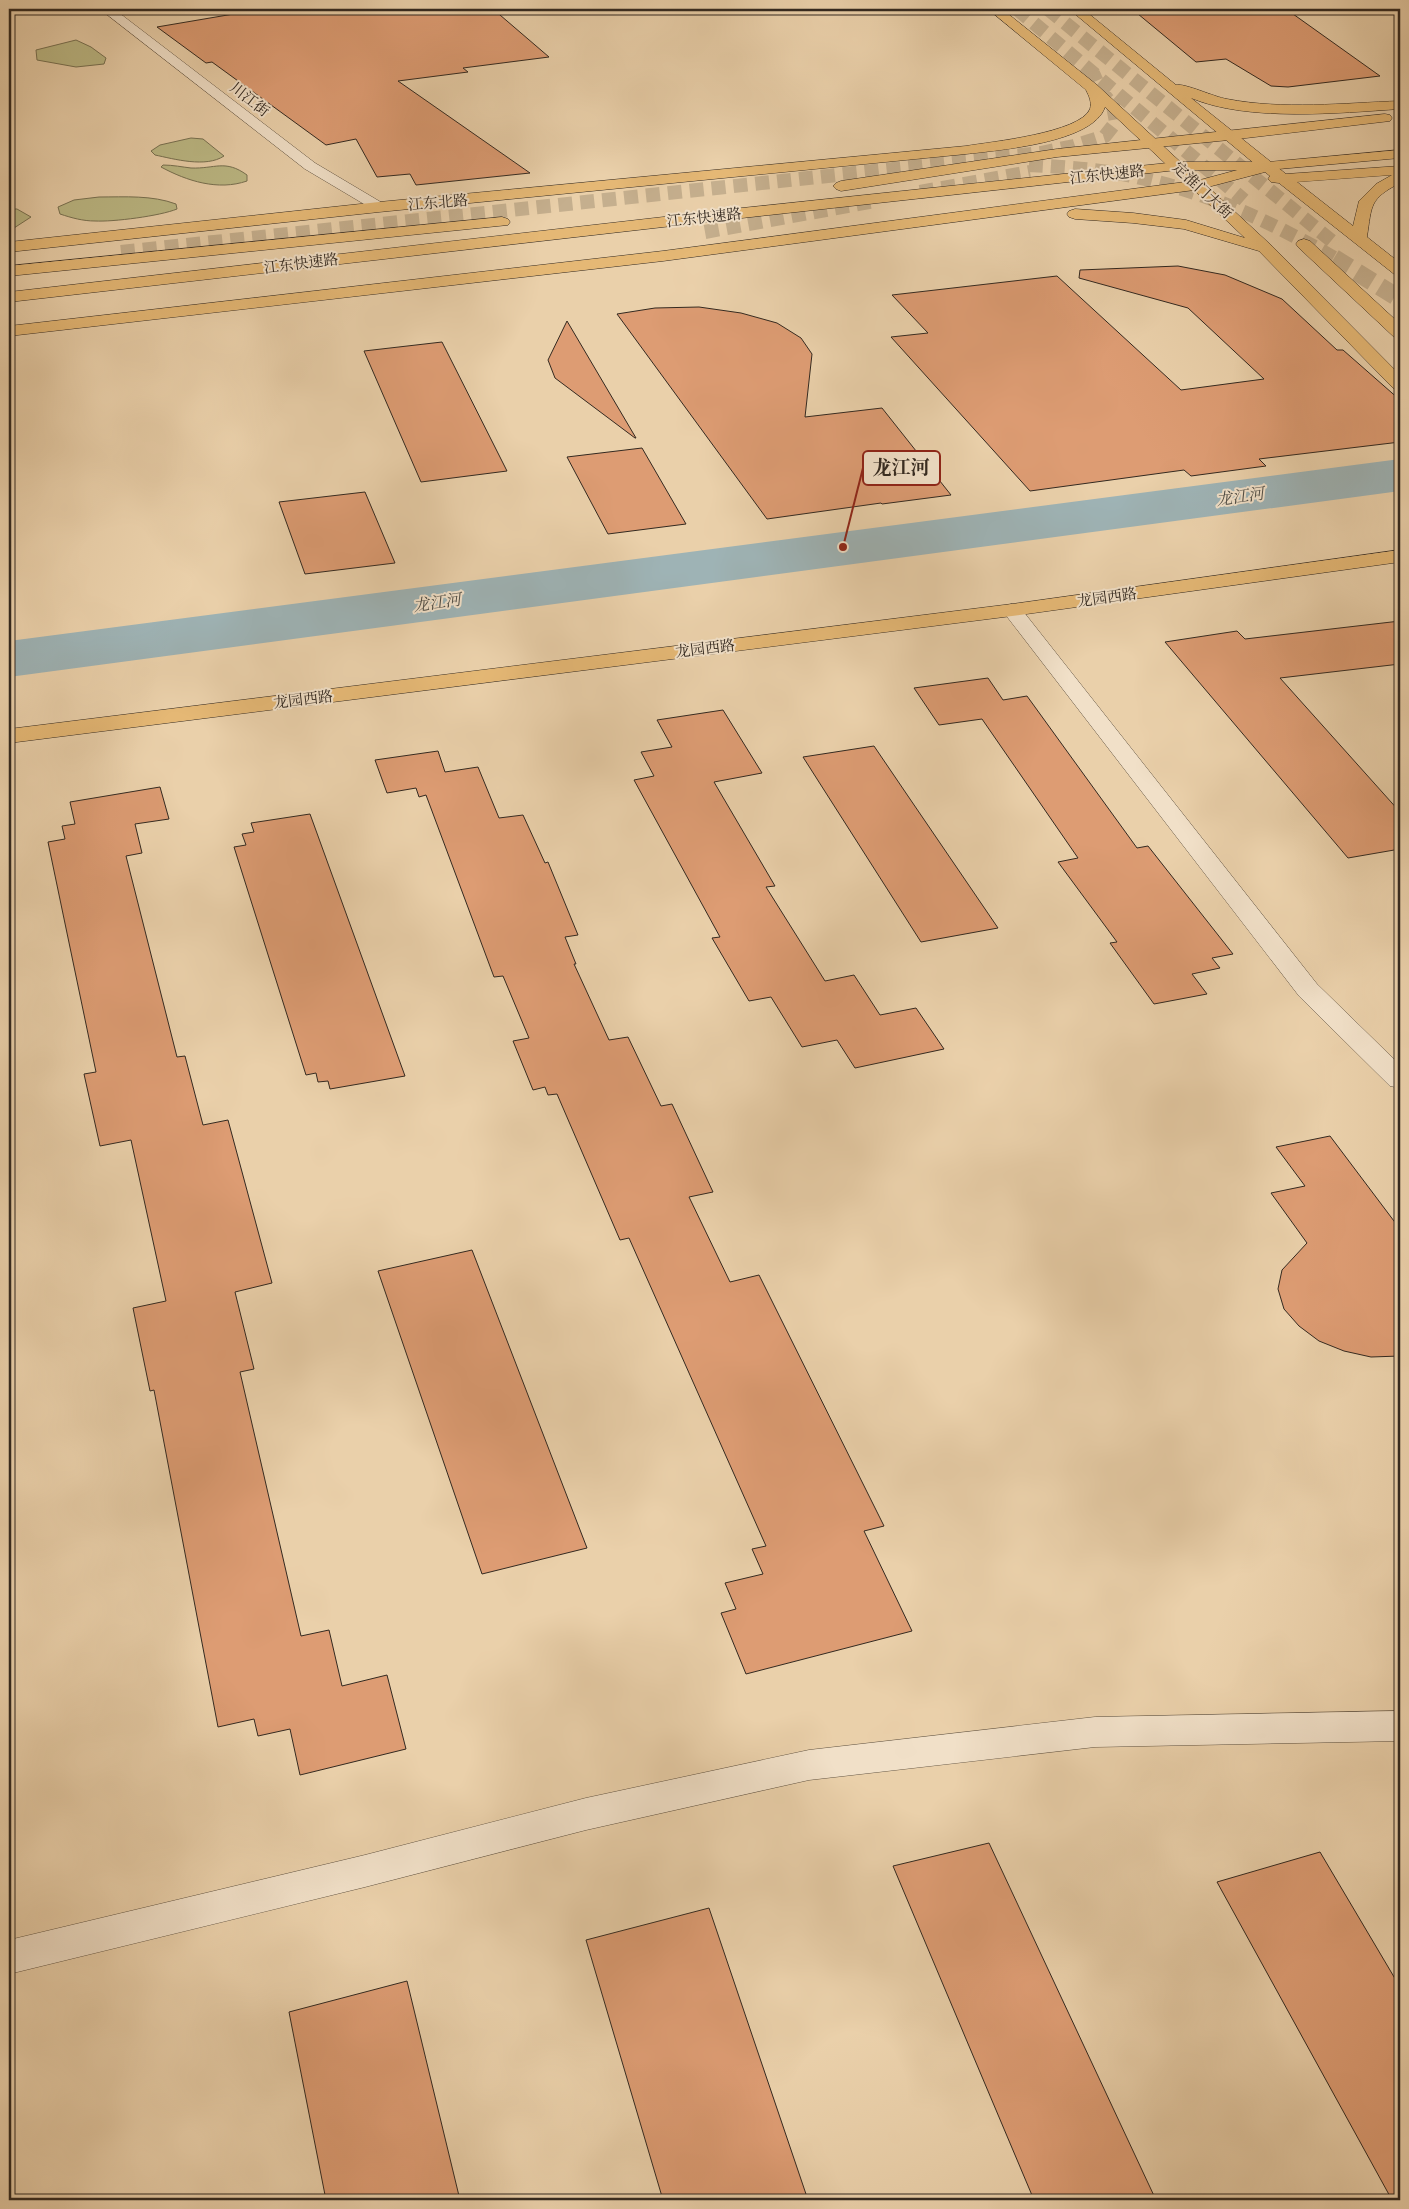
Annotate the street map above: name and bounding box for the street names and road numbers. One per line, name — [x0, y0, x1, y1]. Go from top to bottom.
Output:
street label: 川江街 — [226, 78, 274, 120]
street label: 定淮门大街 — [1169, 157, 1237, 223]
street label: 江东快速路 — [1069, 161, 1145, 187]
street label: 江东北路 — [407, 190, 469, 214]
street label: 江东快速路 — [666, 204, 742, 230]
street label: 江东快速路 — [263, 249, 339, 277]
street label: 龙园西路 — [1076, 583, 1138, 611]
street label: 龙园西路 — [674, 635, 736, 661]
street label: 龙园西路 — [272, 686, 334, 712]

